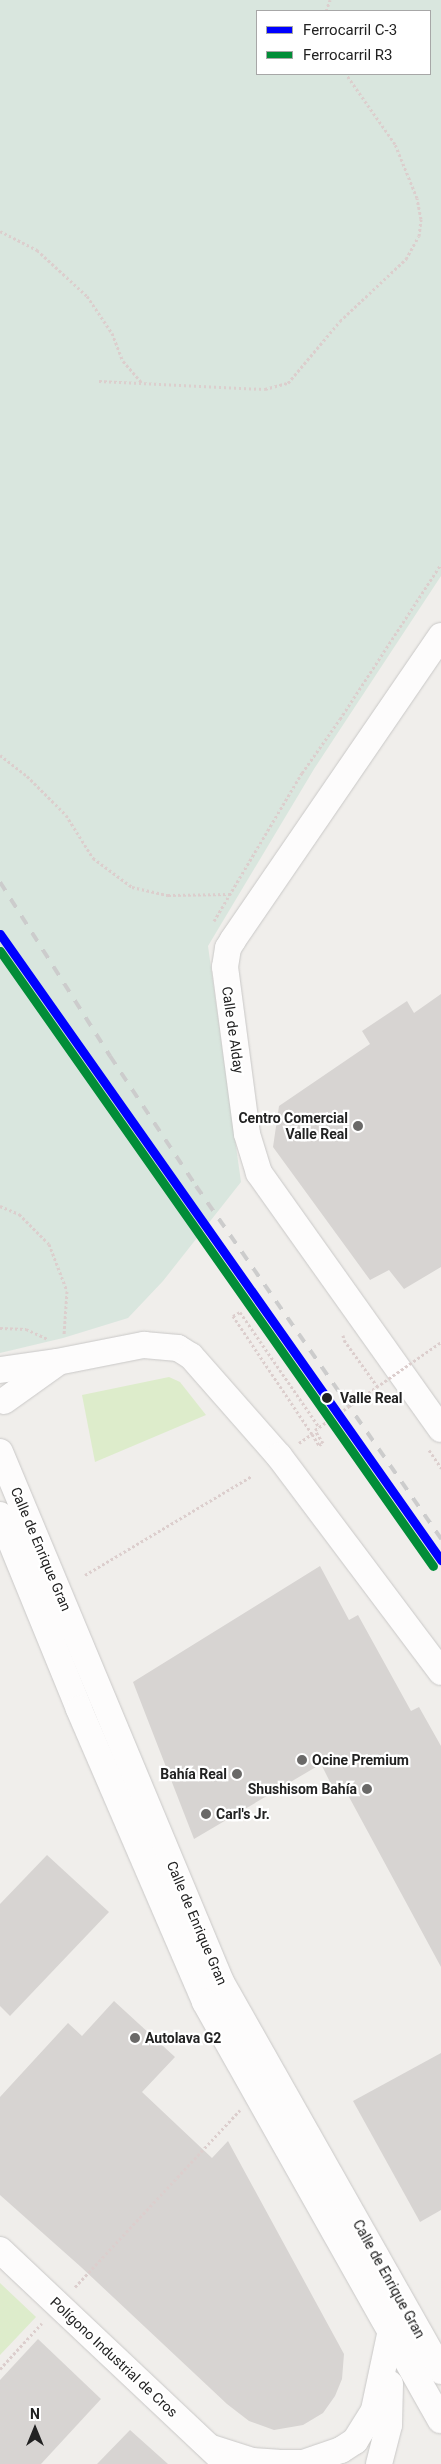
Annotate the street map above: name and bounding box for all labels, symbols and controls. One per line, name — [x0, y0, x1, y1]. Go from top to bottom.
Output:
legend — [256, 10, 431, 75]
text: Ferrocarril C-3 — [303, 21, 397, 39]
text: Ferrocarril R3 — [303, 46, 393, 64]
street label: Calle de Alday — [219, 985, 247, 1075]
place label: Centro Comercial Valle Real — [238, 1110, 348, 1142]
marker: Centro Comercial Valle Real — [352, 1120, 364, 1132]
marker: Valle Real — [318, 1389, 336, 1407]
place label: Valle Real — [340, 1390, 403, 1406]
street label: Calle de Enrique Gran — [7, 1485, 75, 1613]
place label: Ocine Premium — [312, 1752, 409, 1768]
marker: Ocine Premium — [296, 1754, 308, 1766]
place label: Bahía Real — [160, 1766, 227, 1782]
marker: Bahía Real — [231, 1768, 243, 1780]
place label: Shushisom Bahía — [248, 1781, 357, 1797]
marker: Shushisom Bahía — [361, 1783, 373, 1795]
place label: Carl's Jr. — [216, 1806, 270, 1822]
marker: Carl's Jr. — [200, 1808, 212, 1820]
street label: Calle de Enrique Gran — [163, 1859, 231, 1987]
place label: Autolava G2 — [145, 2030, 221, 2046]
marker: Autolava G2 — [129, 2032, 141, 2044]
street label: Calle de Enrique Gran — [349, 2217, 429, 2341]
street label: Polígono Industrial de Cros — [47, 2294, 181, 2420]
north arrow — [10, 2404, 60, 2454]
text: N — [30, 2406, 40, 2422]

